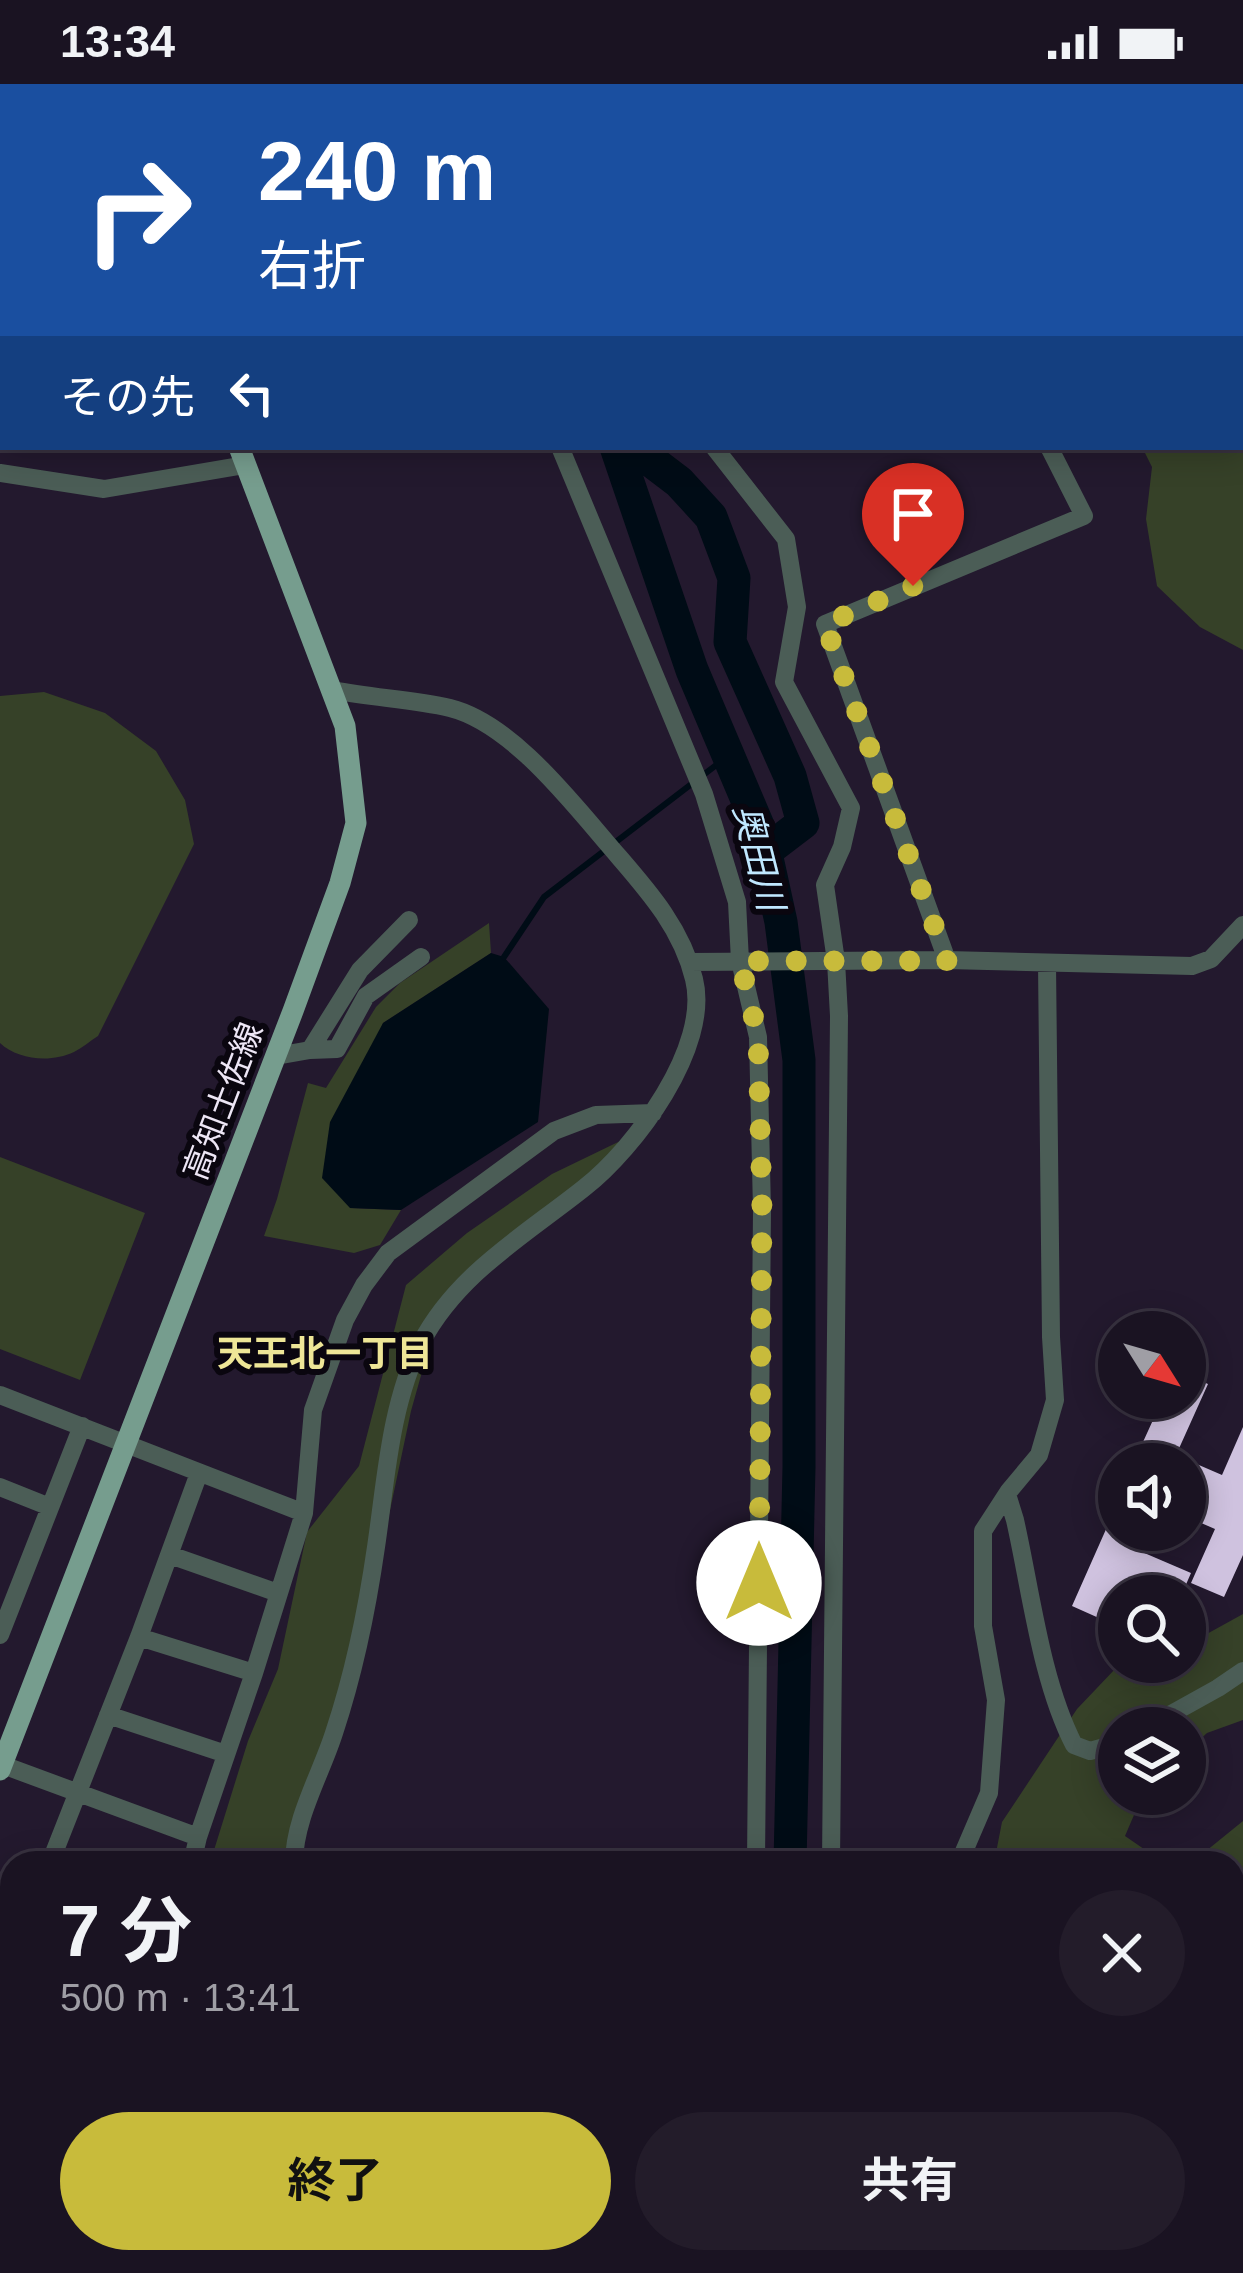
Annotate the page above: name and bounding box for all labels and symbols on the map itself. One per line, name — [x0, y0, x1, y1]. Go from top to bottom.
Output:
pin — [862, 463, 964, 586]
water label: 奥田川 — [726, 800, 793, 918]
street label: 高知土佐線 — [176, 1017, 270, 1185]
north arrow — [1098, 1311, 1206, 1419]
district label: 天王北一丁目 — [217, 1333, 433, 1374]
position arrow — [696, 1520, 822, 1646]

